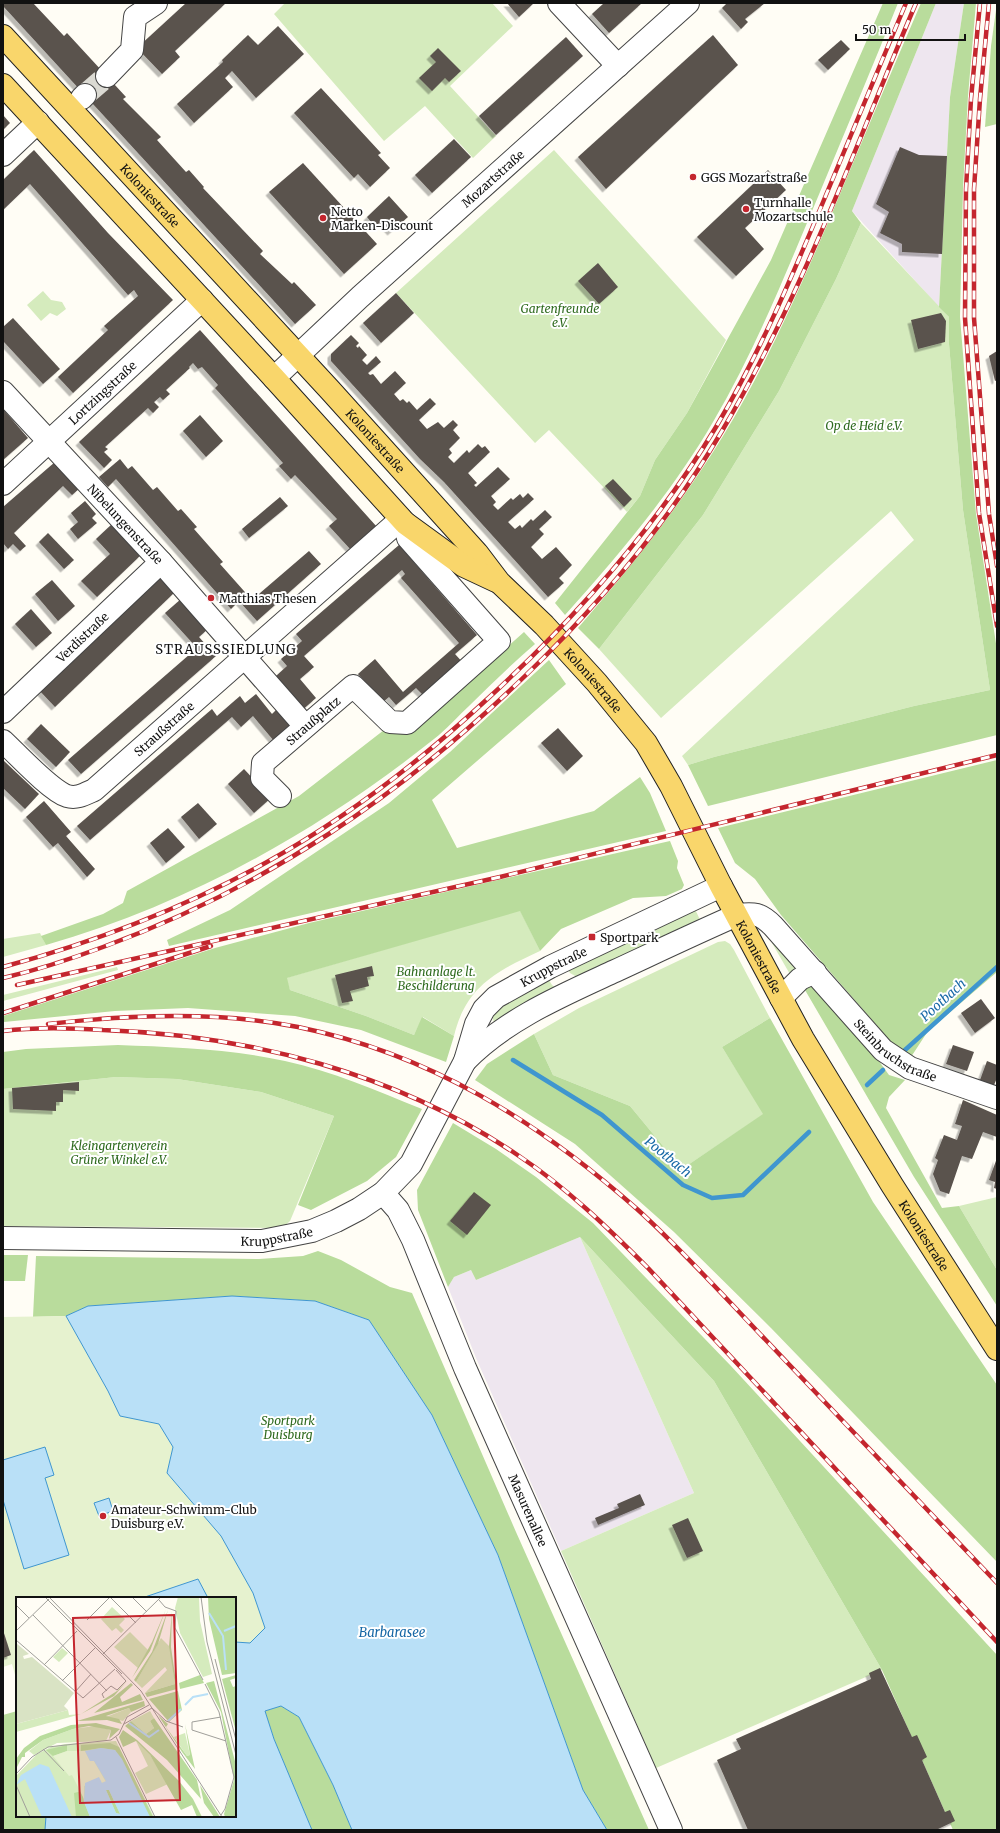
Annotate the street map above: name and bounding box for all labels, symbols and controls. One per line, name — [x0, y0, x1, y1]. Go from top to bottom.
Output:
scale bar — [856, 16, 965, 42]
text: 50 m — [862, 22, 891, 37]
street label: Mozartstraße — [458, 146, 527, 210]
street label: Koloniestraße — [117, 161, 183, 230]
place label: GGS Mozartstraße — [701, 170, 807, 185]
marker: GGS Mozartstraße — [688, 172, 698, 182]
place label: Turnhalle Mozartschule — [754, 195, 833, 224]
place label: Netto Marken-Discount — [331, 204, 433, 233]
marker: Turnhalle Mozartschule — [741, 204, 751, 214]
marker: Netto Marken-Discount — [318, 213, 328, 223]
park label: Gartenfreunde e.V. — [521, 301, 599, 330]
street label: Lortzingstraße — [65, 357, 139, 427]
street label: Koloniestraße — [343, 406, 408, 476]
park label: Op de Heid e.V. — [825, 418, 903, 433]
street label: Nibelungenstraße — [85, 481, 166, 567]
place label: Matthias Thesen — [219, 591, 316, 606]
marker: Matthias Thesen — [206, 593, 216, 603]
street label: Verdistraße — [52, 609, 111, 666]
district label: STRAUSSSIEDLUNG — [155, 641, 297, 658]
street label: Koloniestraße — [561, 645, 625, 715]
street label: Straußplatz — [283, 693, 343, 748]
street label: Straußstraße — [131, 698, 197, 759]
street label: Koloniestraße — [733, 918, 785, 996]
place label: Sportpark — [600, 930, 659, 945]
marker: Sportpark — [587, 932, 597, 942]
street label: Kruppstraße — [517, 943, 589, 990]
park label: Bahnanlage lt. Beschilderung — [396, 964, 476, 993]
water label: Pootbach — [917, 975, 969, 1025]
street label: Steinbruchstraße — [851, 1015, 939, 1084]
water label: Pootbach — [641, 1133, 695, 1181]
park label: Kleingartenverein Grüner Winkel e.V. — [69, 1138, 168, 1167]
street label: Koloniestraße — [896, 1197, 952, 1273]
street label: Kruppstraße — [240, 1224, 314, 1249]
park label: Sportpark Duisburg — [261, 1413, 315, 1442]
street label: Masurenallee — [506, 1472, 551, 1549]
place label: Amateur-Schwimm-Club Duisburg e.V. — [110, 1502, 257, 1531]
marker: Amateur-Schwimm-Club Duisburg e.V. — [98, 1511, 108, 1521]
inset map — [16, 1597, 236, 1817]
water label: Barbarasee — [359, 1624, 426, 1641]

